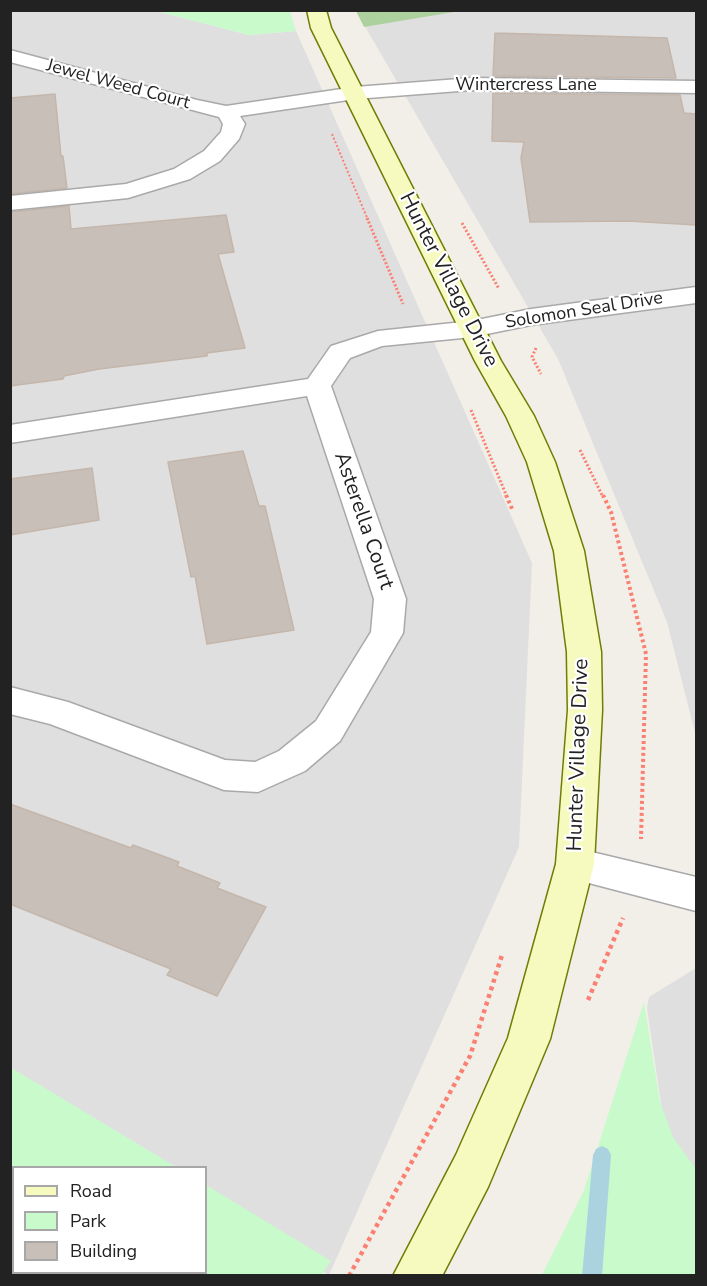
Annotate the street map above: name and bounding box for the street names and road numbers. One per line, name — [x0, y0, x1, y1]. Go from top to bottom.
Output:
street label: Jewel Weed Court — [44, 55, 192, 115]
street label: Wintercress Lane — [455, 75, 597, 97]
street label: Hunter Village Drive — [393, 188, 503, 372]
street label: Solomon Seal Drive — [504, 288, 664, 334]
street label: Asterella Court — [328, 449, 398, 593]
street label: Hunter Village Drive — [563, 658, 595, 852]

